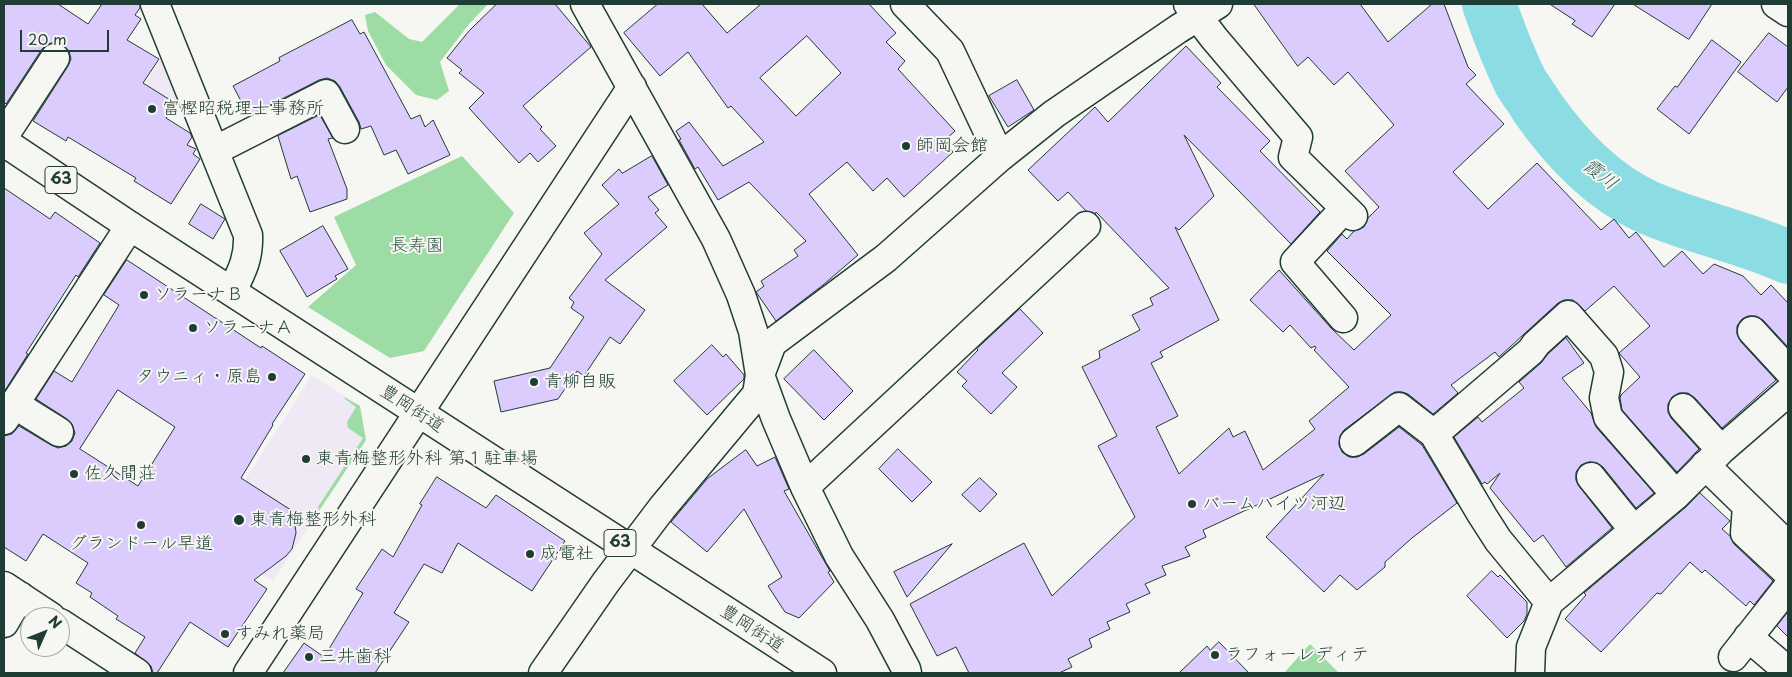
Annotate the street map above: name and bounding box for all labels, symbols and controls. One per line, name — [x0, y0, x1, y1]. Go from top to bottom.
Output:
scale bar — [22, 20, 111, 52]
text: 20 m — [28, 27, 67, 50]
place label: 富樫昭税理士事務所 — [162, 98, 324, 120]
marker: 富樫昭税理士事務所 — [146, 103, 158, 115]
place label: 師岡会館 — [916, 135, 988, 157]
marker: 師岡会館 — [900, 140, 912, 152]
water label: 霞川 — [1578, 154, 1622, 196]
road number: 63 — [45, 166, 77, 194]
park label: 長寿園 — [390, 235, 444, 257]
place label: ソラーナＢ — [154, 284, 244, 306]
marker: ソラーナＢ — [138, 289, 150, 301]
place label: ソラーナＡ — [203, 317, 293, 339]
marker: ソラーナＡ — [187, 322, 199, 334]
place label: タウニィ・原島 — [136, 366, 262, 388]
marker: タウニィ・原島 — [266, 371, 278, 383]
place label: 青柳自販 — [544, 371, 616, 393]
marker: 青柳自販 — [528, 376, 540, 388]
street label: 豊岡街道 — [376, 380, 448, 438]
place label: 東青梅整形外科 第１駐車場 — [316, 448, 538, 470]
marker: 東青梅整形外科 第１駐車場 — [300, 453, 312, 465]
place label: 佐久間荘 — [84, 463, 156, 485]
marker: 佐久間荘 — [68, 468, 80, 480]
place label: バームハイツ河辺 — [1202, 493, 1346, 515]
marker: バームハイツ河辺 — [1186, 498, 1198, 510]
place label: 東青梅整形外科 — [250, 509, 376, 531]
marker: 東青梅整形外科 — [232, 513, 246, 527]
marker: グランドール早道 — [135, 519, 147, 531]
road number: 63 — [604, 530, 636, 556]
place label: グランドール早道 — [69, 533, 213, 555]
place label: 成電社 — [540, 543, 594, 565]
marker: 成電社 — [524, 548, 536, 560]
street label: 豊岡街道 — [716, 600, 788, 658]
north arrow — [20, 607, 70, 657]
text: N — [44, 611, 67, 633]
place label: すみれ薬局 — [235, 623, 325, 645]
marker: すみれ薬局 — [219, 628, 231, 640]
place label: ラフォーレディテ — [1225, 644, 1369, 666]
place label: 三井歯科 — [319, 646, 391, 668]
marker: ラフォーレディテ — [1209, 649, 1221, 661]
marker: 三井歯科 — [303, 651, 315, 663]

